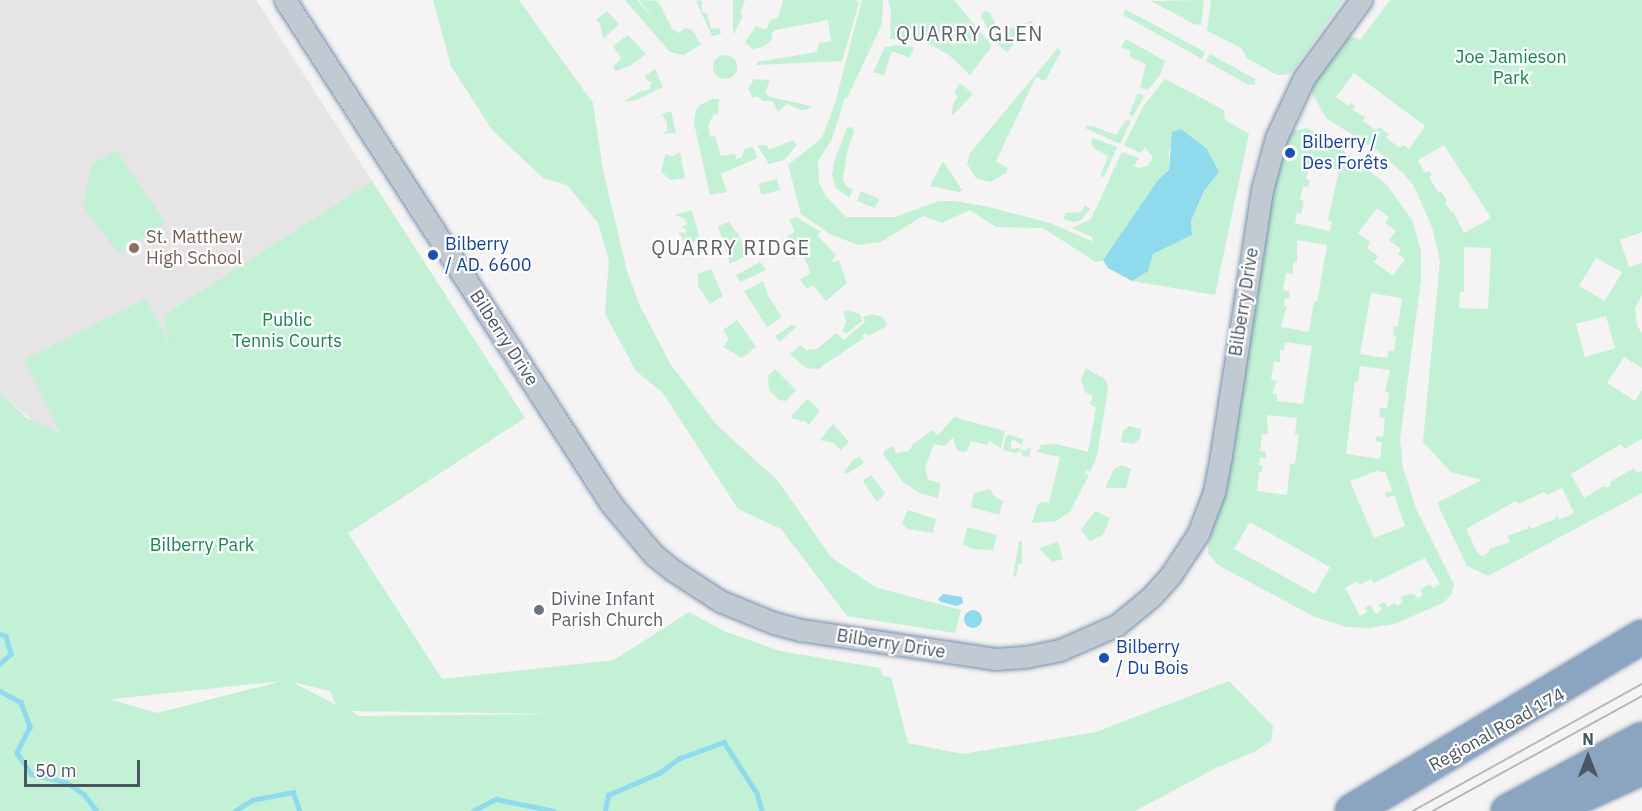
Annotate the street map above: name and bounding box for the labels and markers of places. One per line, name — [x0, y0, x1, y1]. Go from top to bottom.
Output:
place label: Bilberry / Des Forêts — [1302, 132, 1388, 174]
marker: Bilberry / Des Forêts — [1283, 146, 1297, 160]
place label: St. Matthew High School — [146, 227, 242, 270]
place label: Bilberry / AD. 6600 — [445, 234, 532, 276]
marker: St. Matthew High School — [127, 241, 141, 255]
marker: Bilberry / AD. 6600 — [426, 248, 440, 262]
place label: Divine Infant Parish Church — [551, 589, 663, 632]
marker: Divine Infant Parish Church — [532, 603, 546, 617]
place label: Bilberry / Du Bois — [1116, 637, 1189, 680]
marker: Bilberry / Du Bois — [1097, 651, 1111, 665]

